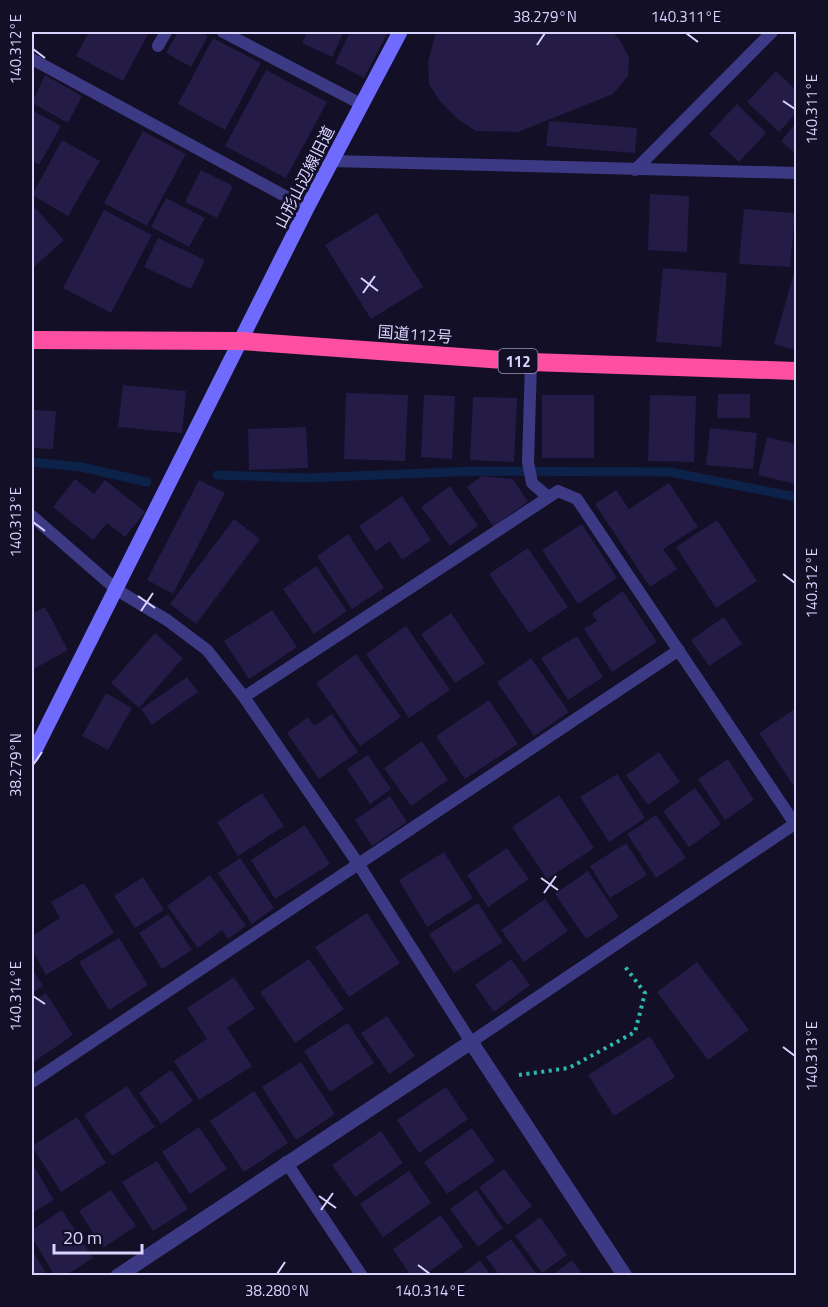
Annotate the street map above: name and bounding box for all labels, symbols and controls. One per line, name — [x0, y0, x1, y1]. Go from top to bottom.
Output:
text: 38.279°N — [513, 5, 577, 28]
text: 140.311°E — [651, 5, 721, 28]
text: 140.312°E — [4, 14, 27, 84]
text: 140.311°E — [800, 74, 823, 144]
street label: 山形山辺線旧道 — [268, 122, 340, 232]
street label: 国道112号 — [377, 319, 453, 349]
road number: 112 — [498, 349, 538, 373]
text: 140.313°E — [4, 487, 27, 557]
text: 140.312°E — [800, 548, 823, 618]
text: 38.279°N — [4, 733, 27, 797]
text: 140.314°E — [4, 961, 27, 1031]
text: 140.313°E — [800, 1021, 823, 1091]
scale bar — [54, 1217, 142, 1255]
text: 20 m — [63, 1224, 102, 1251]
text: 38.280°N — [245, 1279, 309, 1302]
text: 140.314°E — [395, 1279, 465, 1302]

